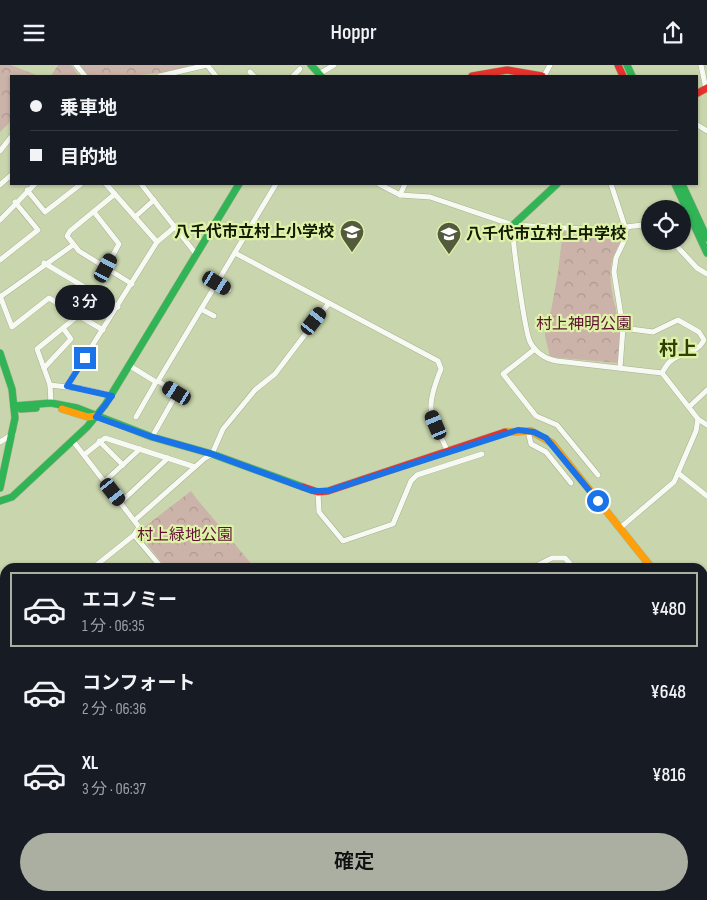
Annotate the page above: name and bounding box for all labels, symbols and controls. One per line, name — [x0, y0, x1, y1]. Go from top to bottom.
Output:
icon: menu — [20, 19, 48, 47]
text: Hoppr — [330, 19, 377, 46]
icon: share — [659, 19, 687, 47]
text: 乗車地 — [60, 97, 117, 120]
text: 目的地 — [60, 146, 117, 169]
map controls — [641, 200, 691, 250]
button: locate — [641, 200, 691, 250]
school or university icon: 八千代市立村上小学校 — [339, 219, 365, 253]
school or university icon: 八千代市立村上中学校 — [436, 221, 462, 255]
place label: 八千代市立村上小学校 — [174, 222, 334, 242]
place label: 八千代市立村上中学校 — [466, 224, 626, 244]
car — [92, 251, 119, 285]
car — [200, 269, 233, 297]
callout: 3 分 — [55, 285, 115, 321]
text: 3 分 — [72, 293, 98, 312]
car — [298, 305, 329, 337]
park label: 村上神明公園 — [536, 315, 632, 334]
district label: 村上 — [659, 338, 697, 361]
route end — [74, 347, 96, 369]
car — [160, 379, 193, 407]
car — [423, 408, 448, 442]
car — [97, 476, 128, 508]
route start — [587, 490, 609, 512]
park label: 村上緑地公園 — [137, 526, 233, 545]
icon: car — [22, 587, 67, 632]
text: エコノミー — [82, 589, 177, 612]
text: ¥480 — [651, 598, 686, 621]
text: 1 分 · 06:35 — [82, 617, 145, 636]
icon: car — [22, 670, 67, 715]
text: コンフォート — [82, 672, 195, 695]
text: ¥648 — [650, 681, 686, 704]
text: 2 分 · 06:36 — [82, 700, 146, 719]
text: XL — [82, 752, 98, 775]
icon: car — [22, 753, 67, 798]
text: ¥816 — [652, 764, 686, 787]
text: 3 分 · 06:37 — [82, 780, 146, 799]
button: 確定 — [20, 833, 688, 891]

